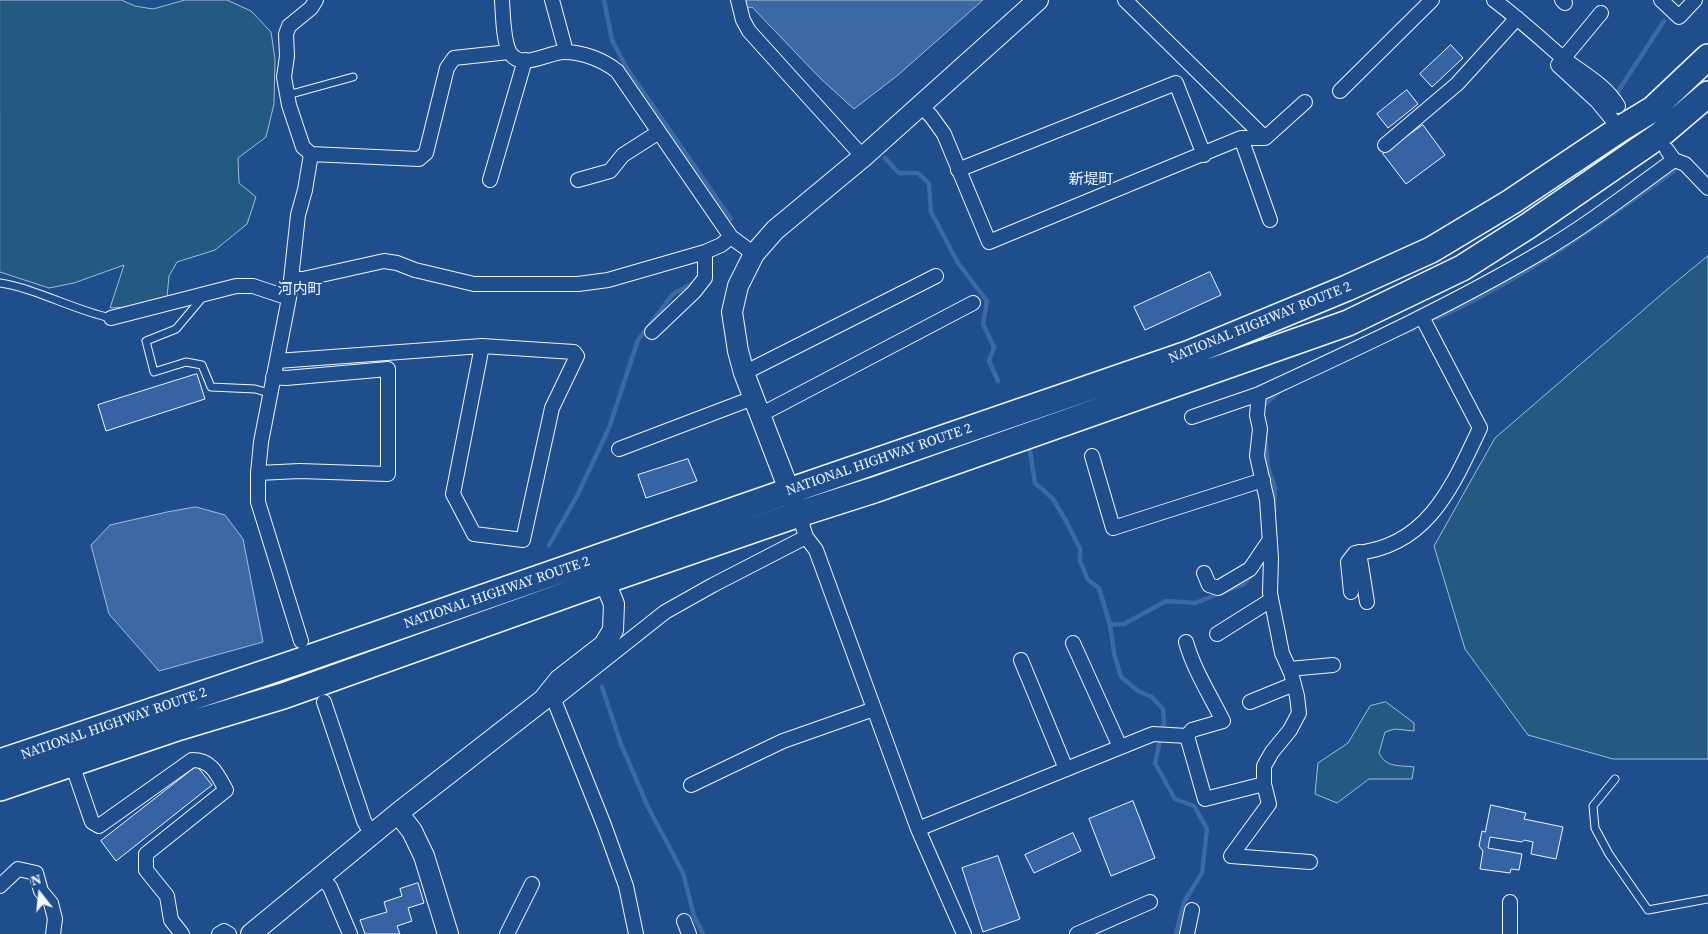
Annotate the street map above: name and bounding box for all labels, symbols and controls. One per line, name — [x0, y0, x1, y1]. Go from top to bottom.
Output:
district label: 新堤町 — [1069, 171, 1113, 189]
street label: NATIONAL HIGHWAY ROUTE 2 — [1166, 279, 1354, 367]
district label: 河内町 — [278, 281, 322, 299]
street label: NATIONAL HIGHWAY ROUTE 2 — [784, 420, 974, 500]
street label: NATIONAL HIGHWAY ROUTE 2 — [402, 553, 592, 633]
street label: NATIONAL HIGHWAY ROUTE 2 — [19, 684, 209, 764]
north arrow — [15, 869, 65, 919]
text: N — [28, 869, 44, 891]

